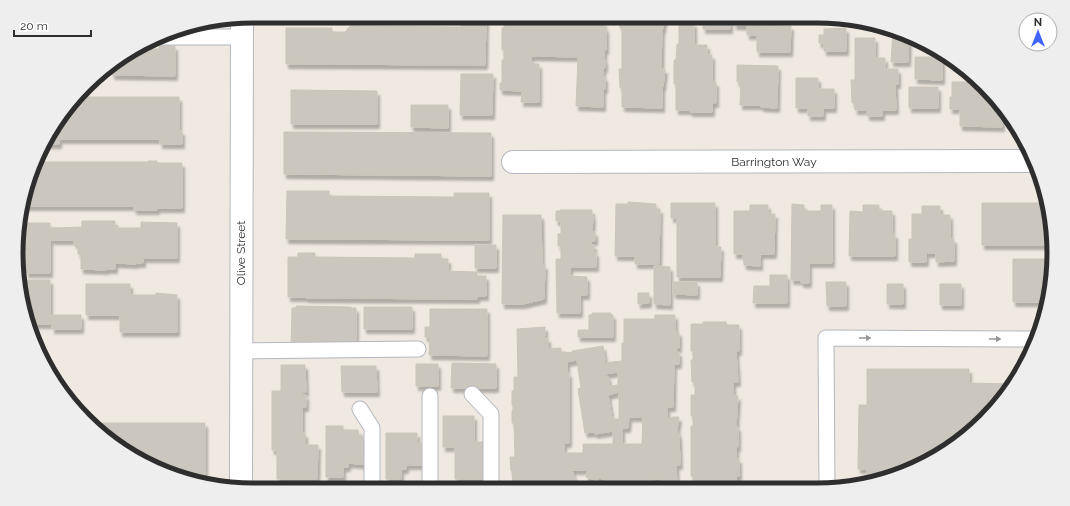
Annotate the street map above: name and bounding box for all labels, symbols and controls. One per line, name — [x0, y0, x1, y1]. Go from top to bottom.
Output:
scale bar — [14, 12, 91, 38]
north arrow — [1018, 12, 1058, 52]
text: N — [1034, 16, 1042, 29]
text: 20 m — [20, 19, 48, 33]
street label: Barrington Way — [731, 155, 817, 169]
street label: Olive Street — [234, 221, 248, 285]
one-way arrow — [859, 335, 872, 341]
one-way arrow — [989, 336, 1002, 342]

